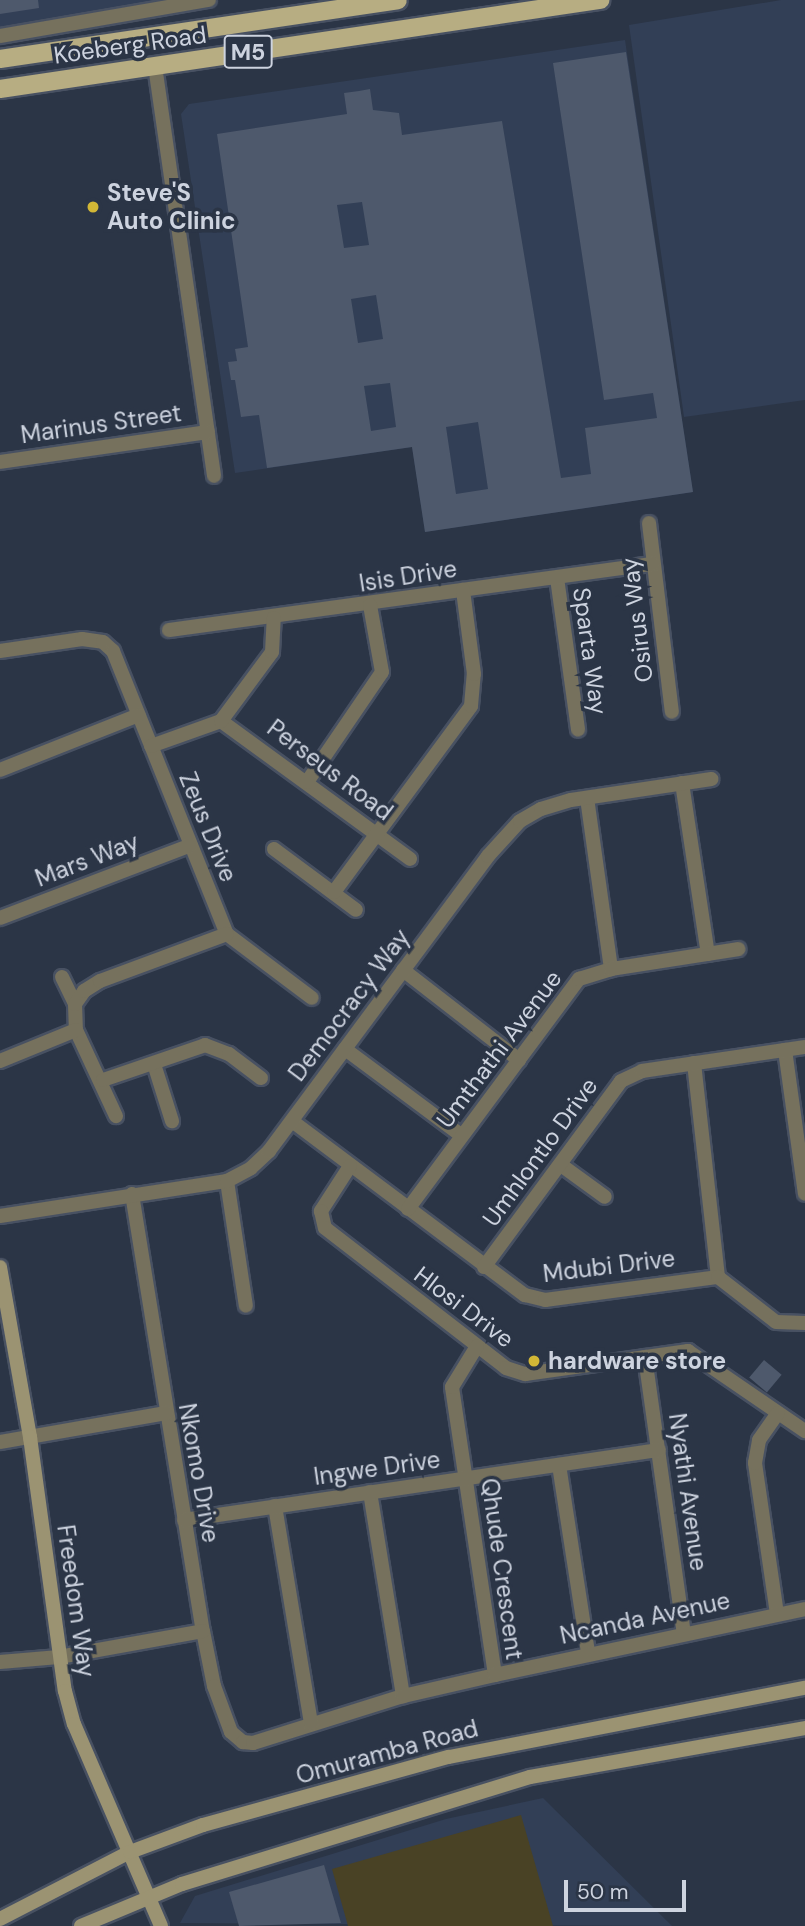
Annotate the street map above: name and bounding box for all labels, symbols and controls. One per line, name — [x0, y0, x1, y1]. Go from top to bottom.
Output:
street label: Koeberg Road — [52, 20, 208, 70]
road number: M5 — [224, 32, 272, 72]
place label: Steve'S Auto Clinic — [107, 179, 236, 235]
marker: Steve'S Auto Clinic — [85, 199, 101, 215]
street label: Marinus Street — [19, 398, 183, 450]
street label: Isis Drive — [357, 554, 459, 598]
street label: Osirus Way — [615, 556, 659, 684]
street label: Sparta Way — [567, 586, 613, 716]
street label: Perseus Road — [262, 714, 398, 826]
street label: Zeus Drive — [173, 768, 243, 886]
street label: Mars Way — [31, 827, 143, 893]
street label: Democracy Way — [282, 923, 416, 1087]
street label: Umthathi Avenue — [430, 964, 568, 1134]
street label: Umhlontlo Drive — [476, 1072, 604, 1232]
street label: Mdubi Drive — [541, 1244, 677, 1288]
street label: Hlosi Drive — [409, 1260, 519, 1354]
place label: hardware store — [548, 1347, 726, 1375]
marker: hardware store — [526, 1353, 542, 1369]
street label: Nkomo Drive — [173, 1401, 225, 1545]
street label: Nyathi Avenue — [663, 1411, 713, 1573]
street label: Ingwe Drive — [312, 1445, 442, 1491]
street label: Qhude Crescent — [475, 1476, 529, 1662]
street label: Freedom Way — [51, 1523, 101, 1679]
street label: Ncanda Avenue — [557, 1586, 733, 1650]
street label: Omuramba Road — [293, 1714, 481, 1790]
scale bar — [567, 1867, 690, 1911]
text: 50 m — [577, 1878, 628, 1906]

